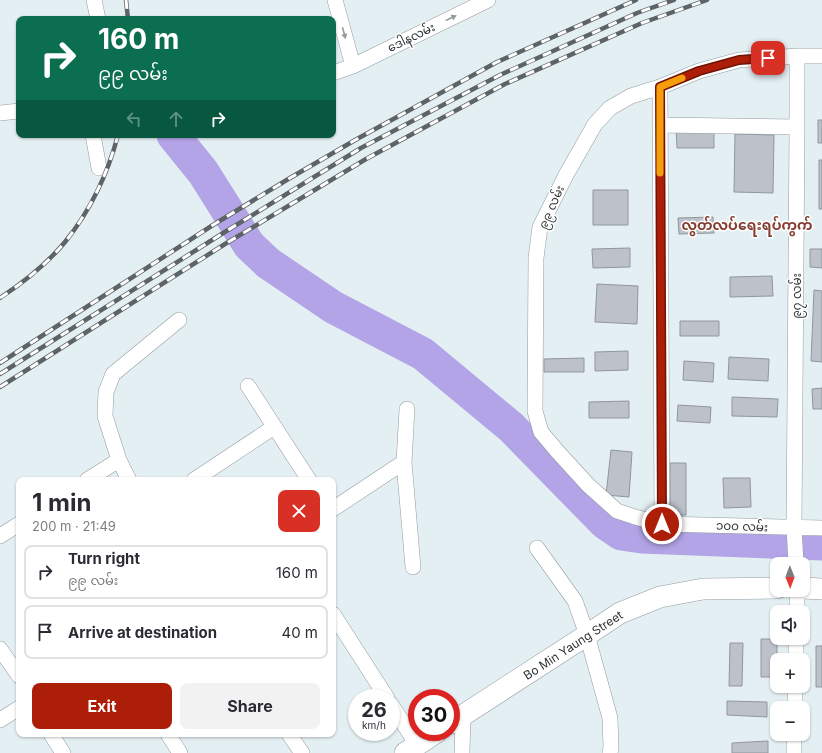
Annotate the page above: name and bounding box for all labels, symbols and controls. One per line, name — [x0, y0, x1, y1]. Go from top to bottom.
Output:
one-way arrow — [445, 15, 456, 21]
street label: ဒေါနလမ်း — [384, 18, 438, 58]
text: 160 m — [98, 22, 179, 56]
one-way arrow — [341, 27, 347, 39]
icon: right — [32, 32, 84, 84]
pin — [751, 41, 785, 75]
icon: arrive — [757, 47, 779, 69]
text: ၉၉ လမ်း — [98, 63, 168, 84]
icon: left — [123, 108, 145, 130]
icon: ahead — [165, 108, 187, 130]
icon: right — [207, 108, 229, 130]
street label: ၉၉ လမ်း — [534, 182, 570, 232]
district label: လွတ်လပ်ရေးရပ်ကွက် — [682, 215, 812, 237]
street label: ၉၇ လမ်း — [788, 273, 807, 319]
text: 1 min — [32, 488, 91, 517]
button: close — [278, 490, 320, 532]
position arrow — [641, 503, 683, 545]
street label: ၁၀၀ လမ်း — [716, 517, 768, 534]
text: 200 m · 21:49 — [32, 518, 116, 534]
text: Turn right — [68, 549, 140, 568]
north arrow — [770, 557, 810, 597]
map controls — [770, 557, 810, 741]
icon: right — [34, 561, 56, 583]
text: 160 m — [276, 563, 318, 582]
text: ၉၉ လမ်း — [68, 572, 118, 588]
button: sound — [770, 605, 810, 645]
street label: Bo Min Yaung Street — [521, 607, 626, 683]
icon: arrive — [34, 621, 56, 643]
text: Arrive at destination — [68, 623, 217, 642]
text: 40 m — [281, 623, 318, 642]
button: + — [770, 653, 810, 693]
button: Exit — [32, 683, 172, 729]
button: Share — [180, 683, 320, 729]
speed limit sign: 30 — [408, 689, 460, 741]
text: 26 — [361, 698, 387, 722]
button: − — [770, 701, 810, 741]
text: km/h — [362, 719, 386, 731]

